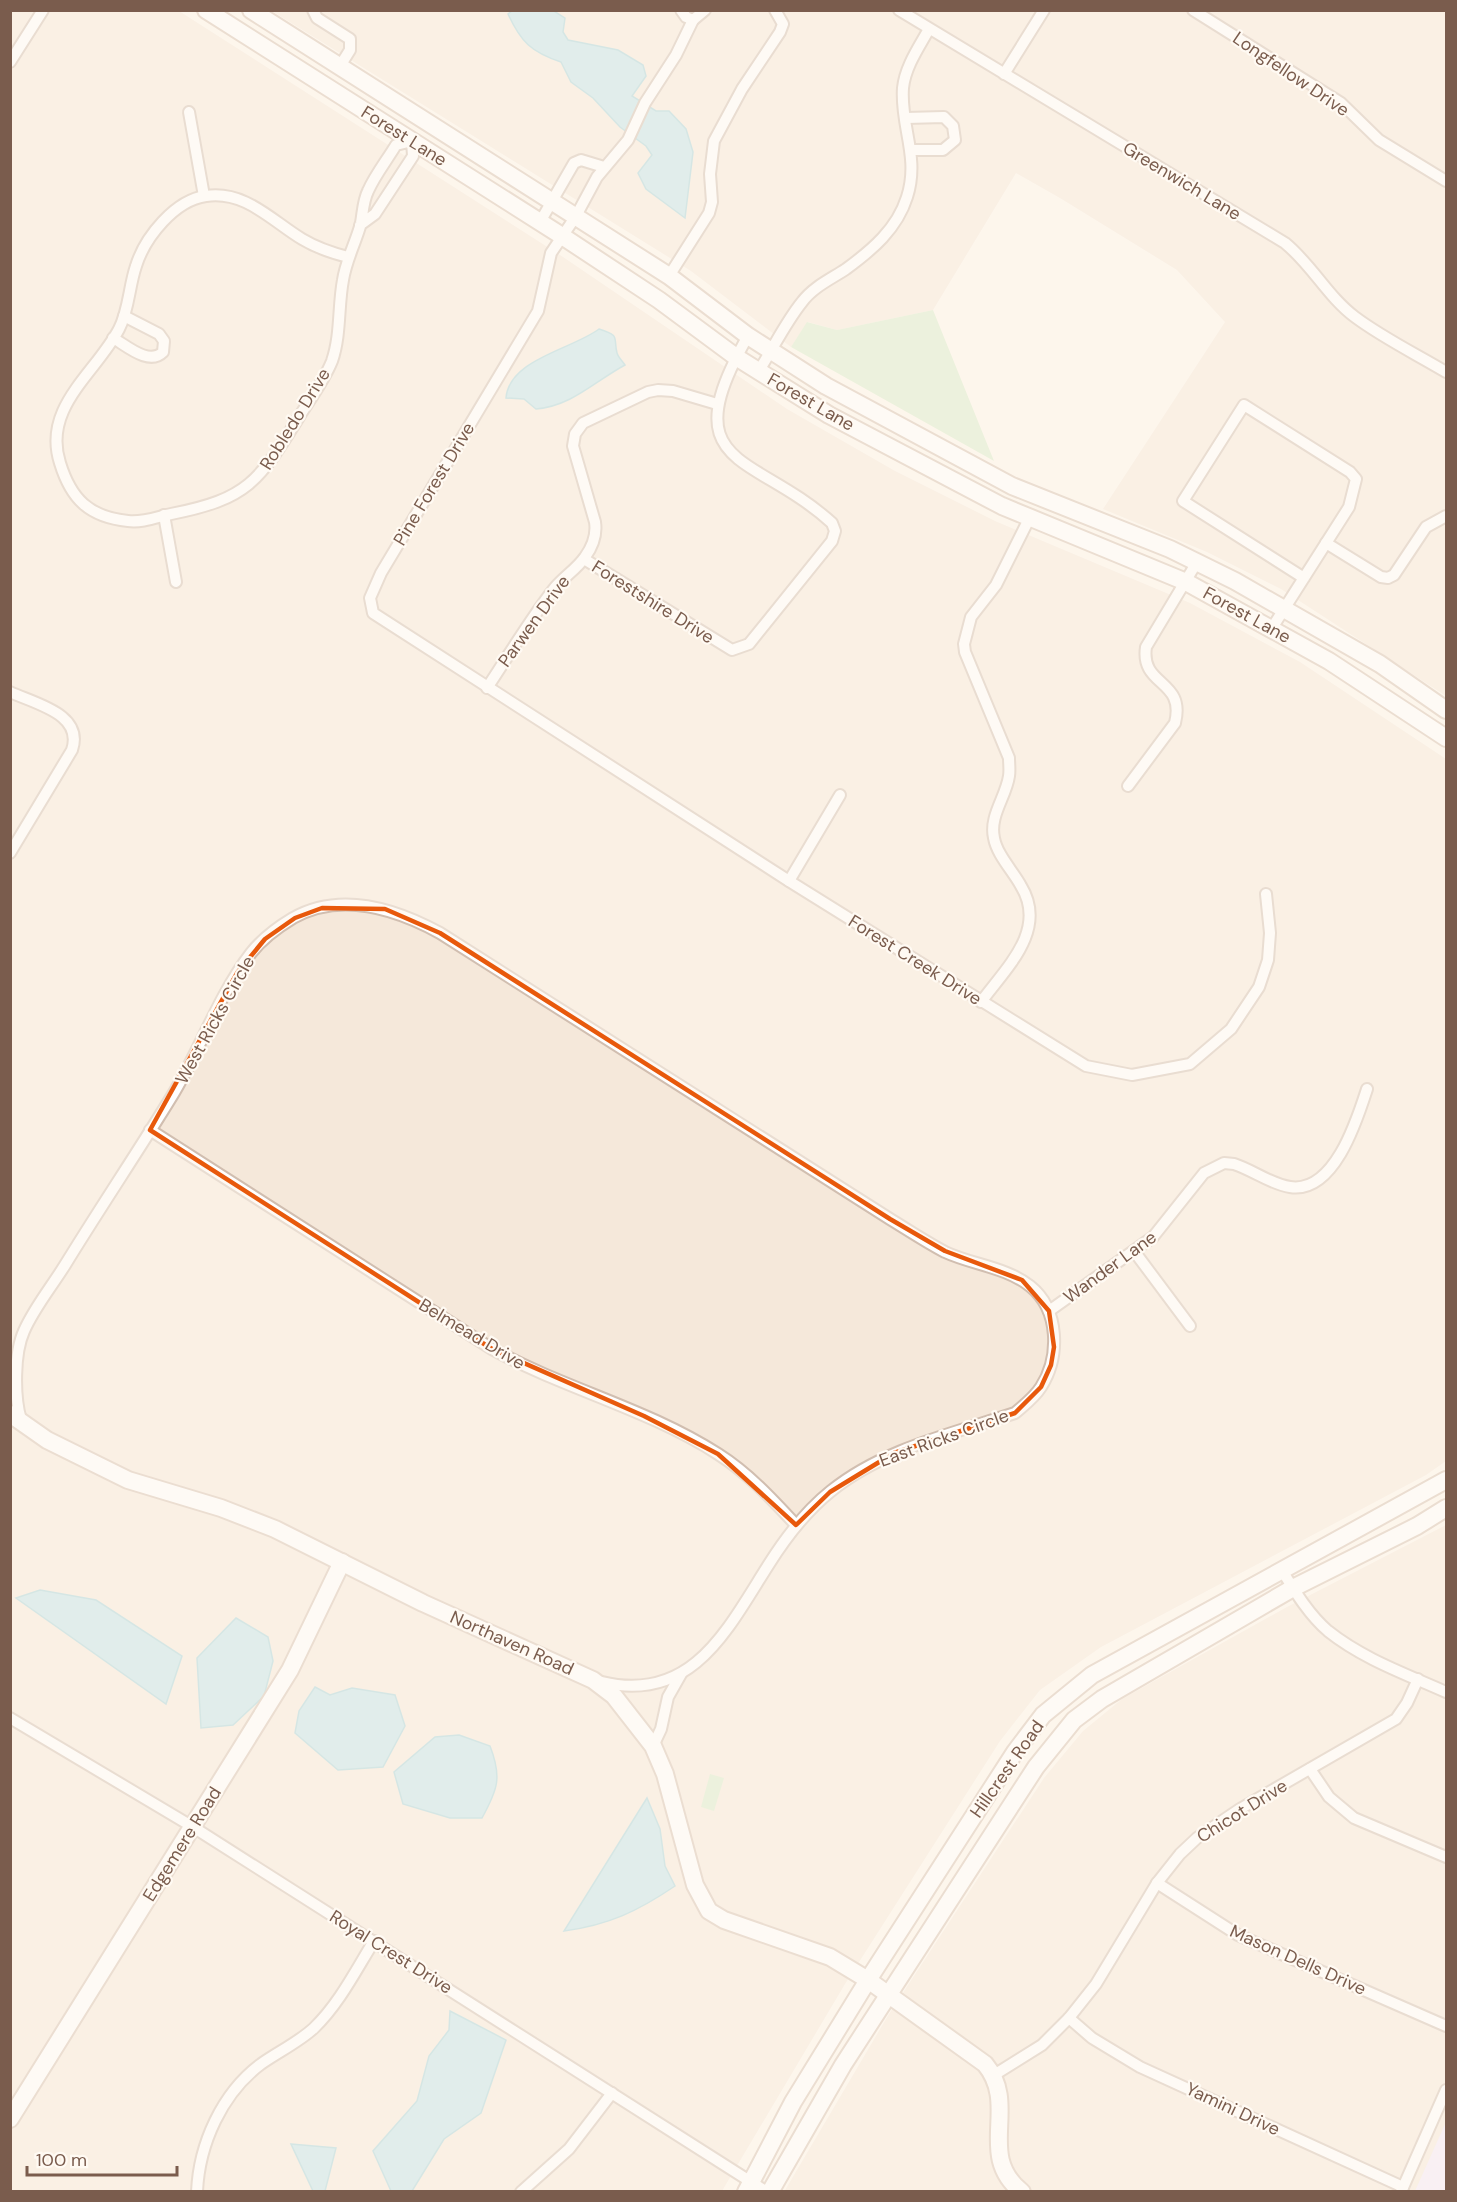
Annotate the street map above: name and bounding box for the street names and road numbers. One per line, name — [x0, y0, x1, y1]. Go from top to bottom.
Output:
street label: Longfellow Drive — [1228, 26, 1354, 122]
street label: Forest Lane — [357, 100, 451, 172]
street label: Greenwich Lane — [1118, 136, 1246, 226]
street label: Robledo Drive — [254, 364, 336, 474]
street label: Forest Lane — [763, 367, 859, 437]
street label: Pine Forest Drive — [388, 418, 480, 550]
street label: Forestshire Drive — [587, 555, 719, 649]
street label: Parwen Drive — [493, 570, 575, 672]
street label: Forest Lane — [1199, 581, 1295, 649]
street label: Forest Creek Drive — [844, 909, 986, 1011]
street label: West Ricks Circle — [170, 952, 260, 1088]
street label: Wander Lane — [1059, 1225, 1161, 1309]
street label: Belmead Drive — [414, 1293, 530, 1375]
street label: East Ricks Circle — [876, 1403, 1012, 1473]
street label: Northaven Road — [446, 1605, 578, 1681]
street label: Hillcrest Road — [965, 1715, 1049, 1823]
street label: Chicot Drive — [1192, 1774, 1292, 1848]
street label: Edgemere Road — [137, 1782, 227, 1906]
street label: Royal Crest Drive — [325, 1905, 457, 1999]
street label: Mason Dells Drive — [1226, 1919, 1370, 2001]
street label: Yamini Drive — [1182, 2077, 1284, 2141]

